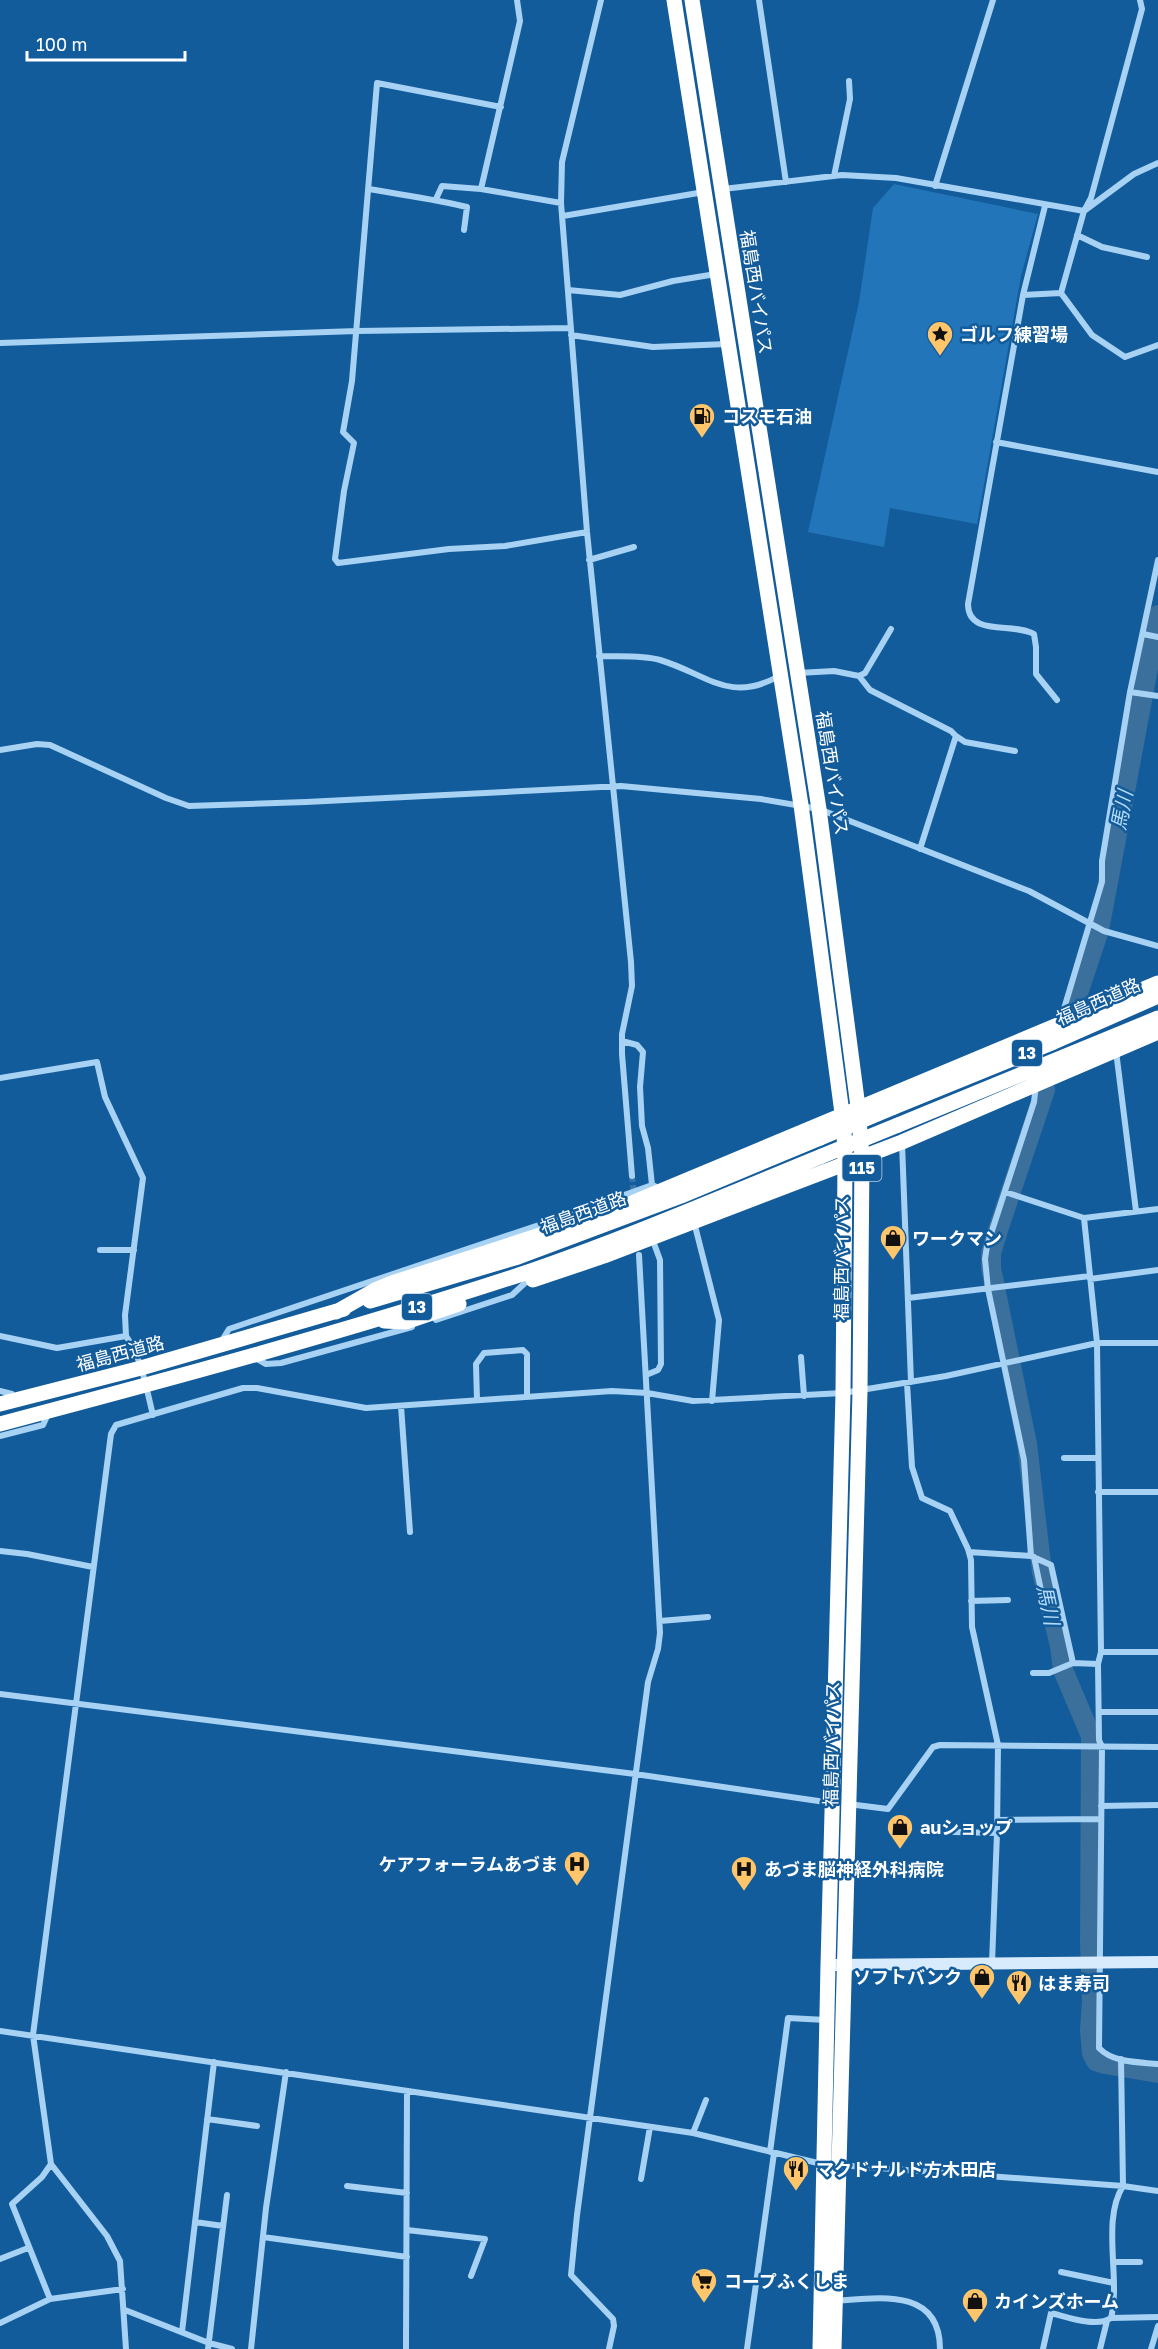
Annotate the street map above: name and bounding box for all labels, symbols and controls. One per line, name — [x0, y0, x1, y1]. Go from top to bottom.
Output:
scale bar — [27, 24, 184, 62]
text: 100 m — [36, 33, 87, 55]
street label: 福島西バイパス — [736, 228, 778, 356]
place icon: ゴルフ練習場 — [925, 319, 955, 357]
place label: ゴルフ練習場 — [960, 323, 1068, 345]
fuel station icon: コスモ石油 — [687, 401, 717, 439]
place label: コスモ石油 — [722, 405, 812, 427]
street label: 福島西バイパス — [812, 709, 854, 837]
water label: 馬川 — [1105, 786, 1137, 832]
street label: 福島西道路 — [1052, 973, 1144, 1029]
road number: 13 — [1012, 1040, 1042, 1066]
road number: 115 — [842, 1155, 882, 1181]
street label: 福島西道路 — [537, 1186, 629, 1238]
street label: 福島西バイパス — [830, 1195, 852, 1321]
shop icon: ワークマン — [878, 1223, 908, 1261]
place label: ワークマン — [912, 1227, 1002, 1249]
road number: 13 — [402, 1294, 432, 1320]
street label: 福島西道路 — [74, 1331, 166, 1375]
water label: 馬川 — [1033, 1583, 1065, 1629]
street label: 福島西バイパス — [819, 1681, 843, 1807]
shop icon: auショップ — [885, 1812, 915, 1850]
place label: auショップ — [920, 1816, 1013, 1838]
hospital icon: ケアフォーラムあづま — [562, 1849, 592, 1887]
place label: ケアフォーラムあづま — [379, 1853, 558, 1875]
hospital icon: あづま脳神経外科病院 — [729, 1854, 759, 1892]
place label: あづま脳神経外科病院 — [764, 1858, 944, 1880]
shop icon: ソフトバンク — [967, 1962, 997, 2000]
place label: ソフトバンク — [853, 1966, 962, 1988]
restaurant icon: はま寿司 — [1004, 1968, 1034, 2006]
place label: はま寿司 — [1038, 1972, 1110, 1994]
restaurant icon: マクドナルド方木田店 — [781, 2154, 811, 2192]
place label: マクドナルド方木田店 — [816, 2158, 996, 2180]
supermarket icon: コープふくしま — [689, 2266, 719, 2304]
place label: コープふくしま — [724, 2270, 849, 2292]
shop icon: カインズホーム — [960, 2286, 990, 2324]
place label: カインズホーム — [994, 2290, 1119, 2312]

